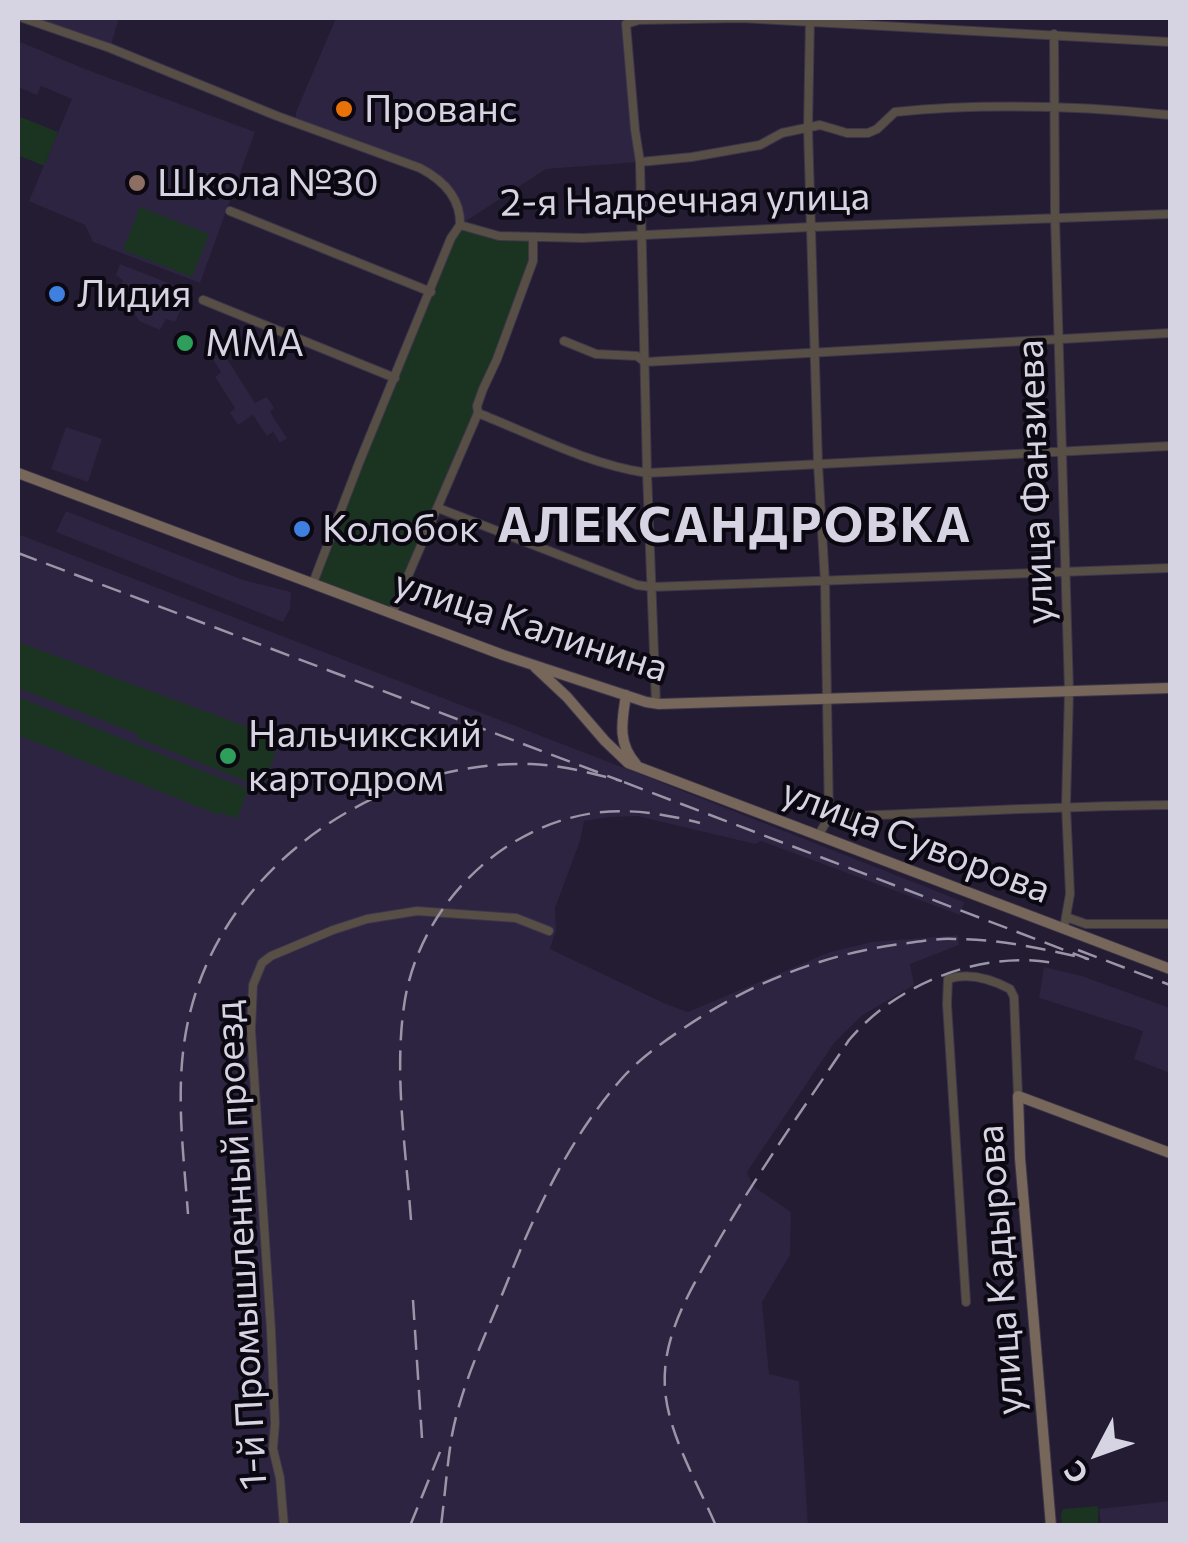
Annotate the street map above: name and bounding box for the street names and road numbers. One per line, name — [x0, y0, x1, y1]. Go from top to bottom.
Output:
street label: 2-я Надречная улица — [500, 174, 870, 226]
street label: улица Фанзиева — [1007, 339, 1063, 625]
street label: улица Калинина — [388, 560, 674, 692]
street label: улица Суворова — [775, 769, 1057, 913]
street label: 1-й Промышленный проезд — [205, 999, 277, 1491]
street label: улица Кадырова — [967, 1123, 1033, 1417]

